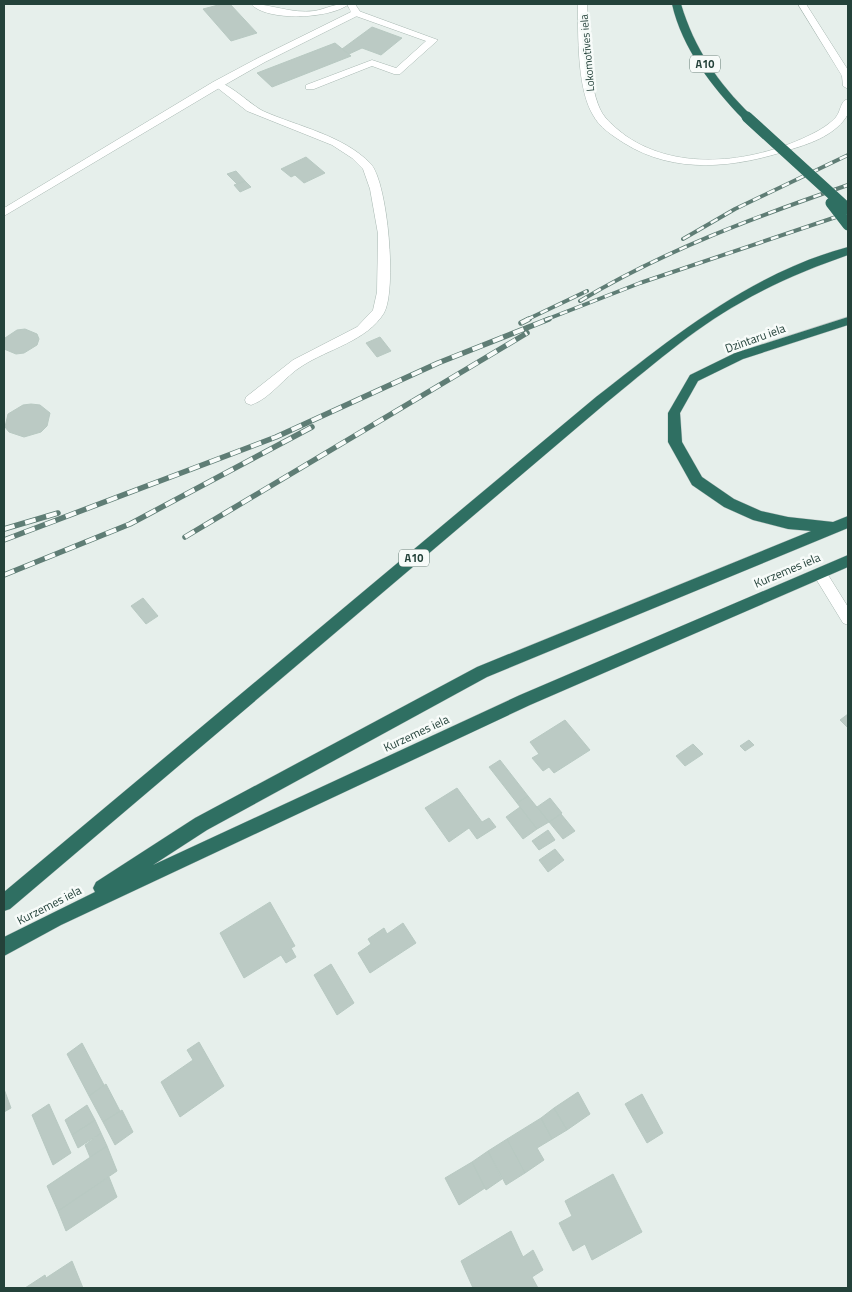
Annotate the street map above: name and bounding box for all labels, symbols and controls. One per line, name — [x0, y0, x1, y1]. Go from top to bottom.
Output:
street label: Lokomotīves iela — [576, 13, 598, 92]
road number: A10 — [690, 56, 720, 72]
street label: Dzintaru iela — [722, 318, 788, 358]
street label: Kurzemes iela — [751, 547, 823, 593]
road number: A10 — [399, 550, 429, 566]
street label: Kurzemes iela — [380, 709, 452, 757]
street label: Kurzemes iela — [13, 881, 85, 929]

